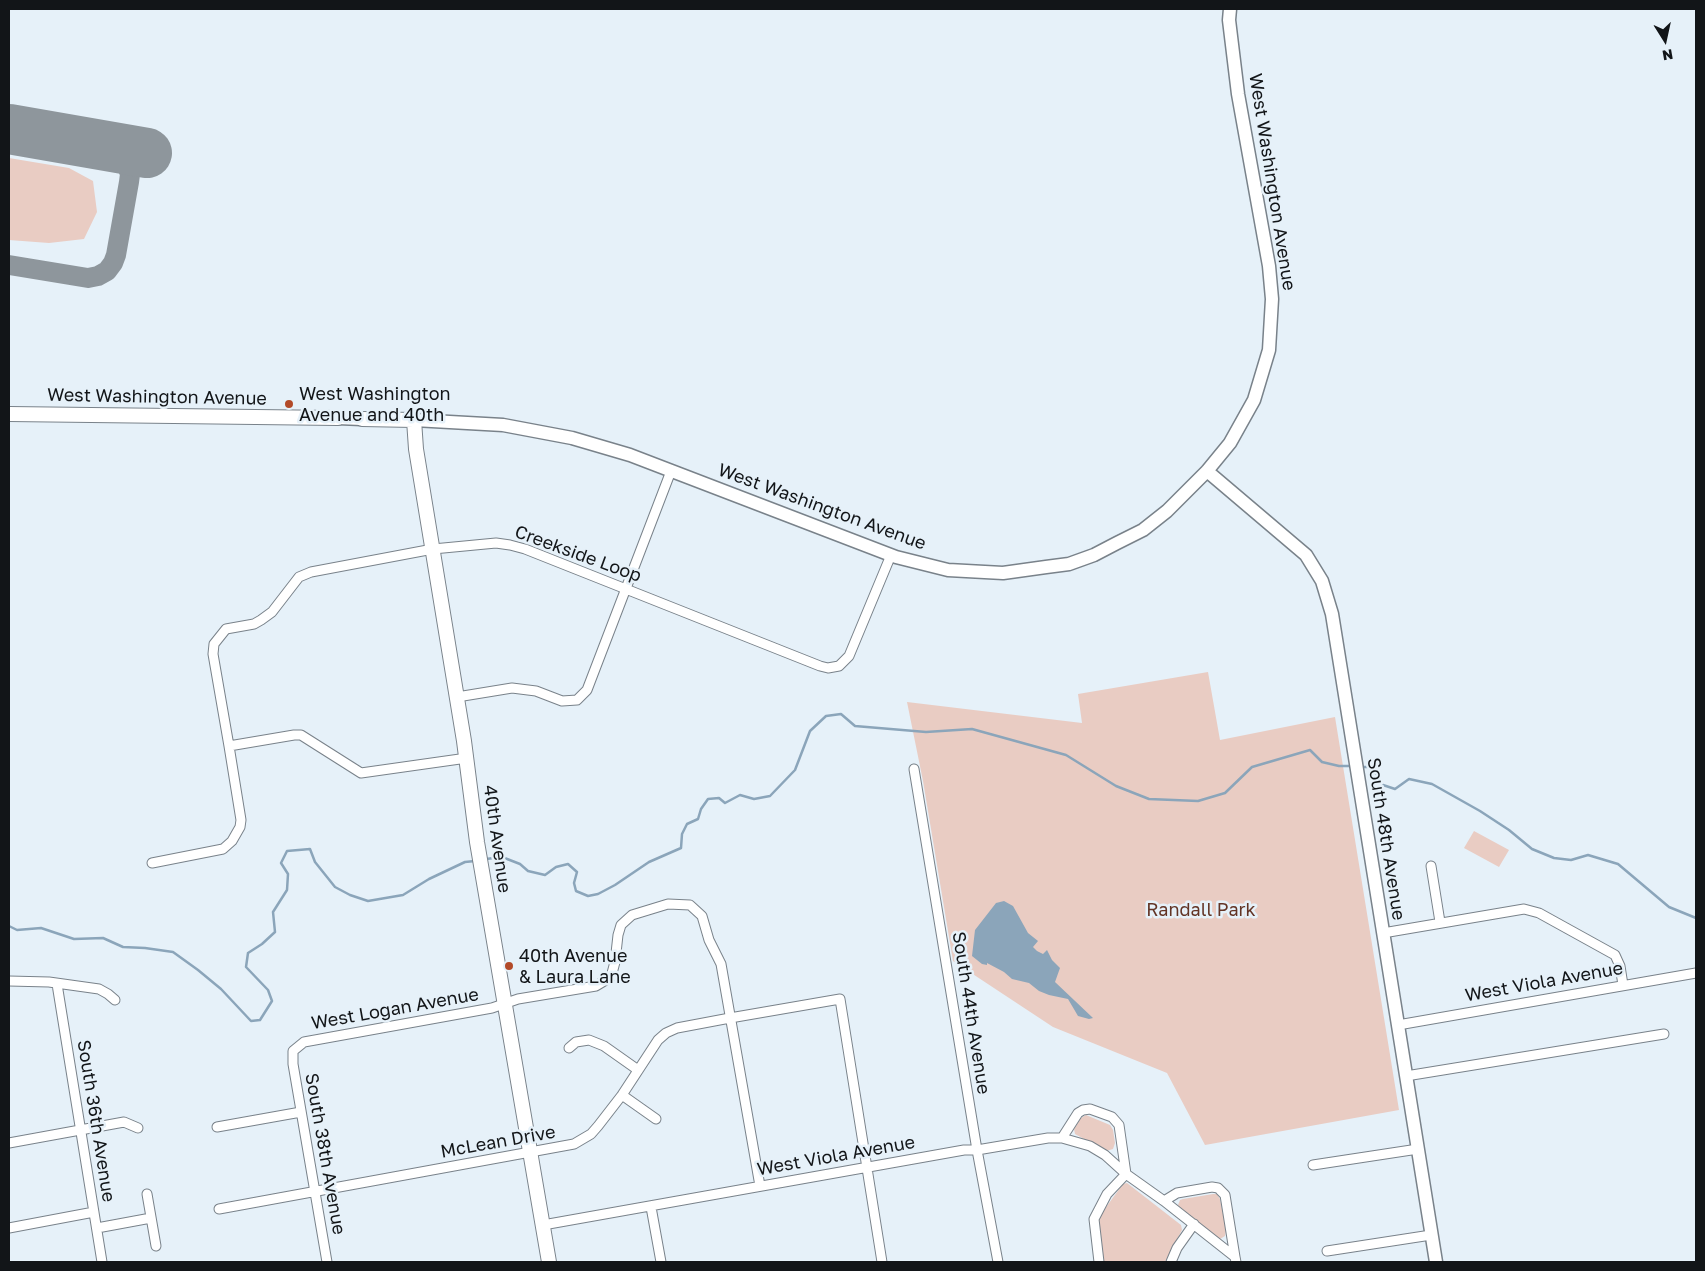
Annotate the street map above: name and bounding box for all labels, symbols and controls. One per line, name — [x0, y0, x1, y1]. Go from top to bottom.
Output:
north arrow — [1640, 15, 1690, 65]
text: N — [1661, 46, 1674, 65]
street label: West Washington Avenue — [1244, 72, 1300, 292]
place label: West Washington Avenue and 40th — [299, 383, 451, 426]
street label: West Washington Avenue — [47, 384, 267, 410]
marker: West Washington Avenue and 40th — [283, 398, 295, 410]
street label: West Washington Avenue — [715, 459, 929, 555]
street label: Creekside Loop — [512, 521, 644, 587]
street label: South 48th Avenue — [1362, 756, 1410, 922]
street label: 40th Avenue — [479, 784, 515, 894]
park label: Randall Park — [1146, 899, 1256, 921]
street label: South 44th Avenue — [947, 930, 995, 1096]
place label: 40th Avenue & Laura Lane — [519, 945, 631, 988]
street label: West Viola Avenue — [1463, 957, 1625, 1007]
marker: 40th Avenue & Laura Lane — [503, 960, 515, 972]
street label: West Logan Avenue — [310, 984, 480, 1034]
street label: South 36th Avenue — [73, 1038, 119, 1204]
street label: South 38th Avenue — [300, 1071, 350, 1237]
street label: McLean Drive — [439, 1121, 557, 1163]
street label: West Viola Avenue — [755, 1131, 917, 1181]

